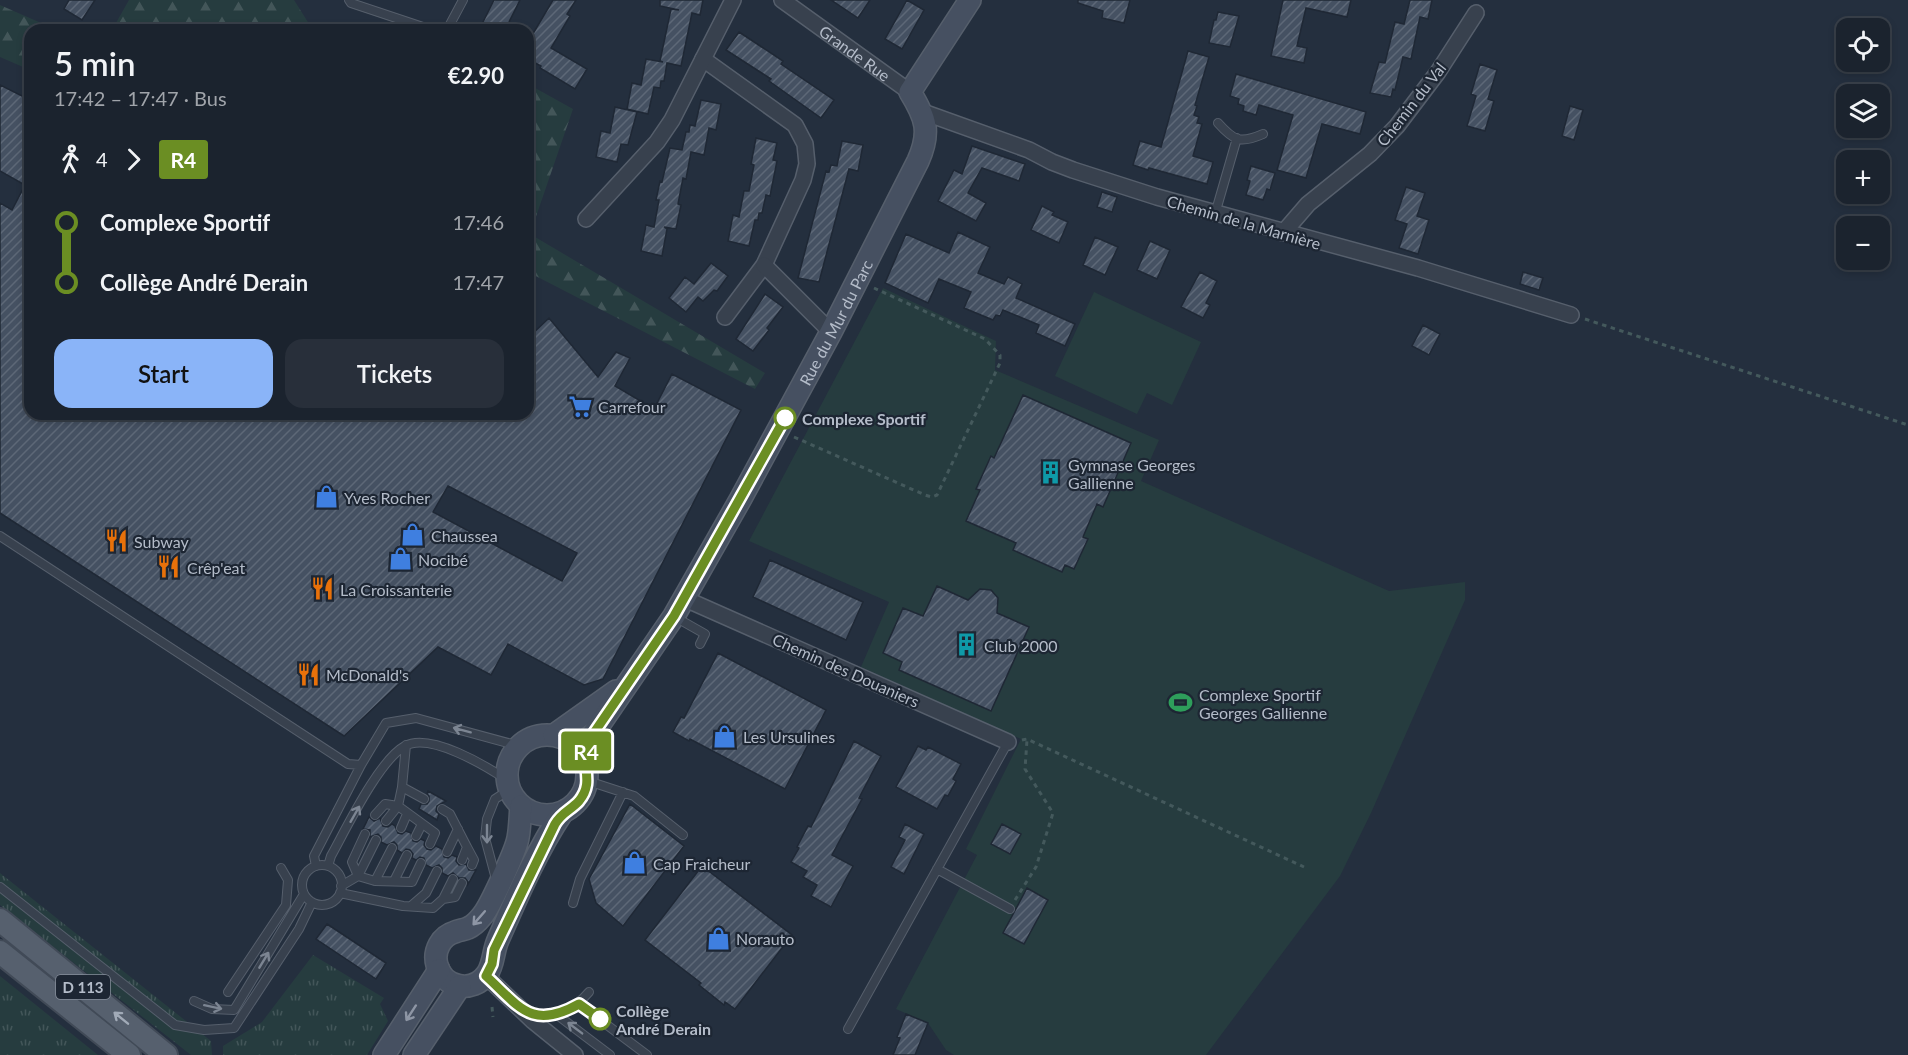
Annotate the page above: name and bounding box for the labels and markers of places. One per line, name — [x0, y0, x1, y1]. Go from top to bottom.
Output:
supermarket icon: Carrefour — [567, 393, 593, 419]
place label: Carrefour — [598, 397, 666, 416]
marker: Complexe Sportif — [774, 407, 796, 429]
place label: Complexe Sportif — [802, 409, 926, 428]
place label: Gymnase Georges Gallienne — [1068, 455, 1196, 492]
building icon: Gymnase Georges Gallienne — [1037, 460, 1063, 486]
shop icon: Yves Rocher — [313, 484, 339, 510]
place label: Yves Rocher — [344, 488, 430, 507]
shop icon: Chaussea — [400, 522, 426, 548]
place label: Chaussea — [431, 526, 498, 545]
restaurant icon: Subway — [103, 528, 129, 554]
place label: Subway — [134, 532, 190, 551]
shop icon: Nocibé — [387, 546, 413, 572]
place label: Nocibé — [418, 550, 468, 569]
restaurant icon: Crêp'eat — [156, 554, 182, 580]
place label: Crêp'eat — [187, 558, 245, 577]
restaurant icon: La Croissanterie — [309, 576, 335, 602]
place label: La Croissanterie — [340, 580, 452, 599]
building icon: Club 2000 — [953, 632, 979, 658]
place label: Club 2000 — [984, 636, 1058, 655]
restaurant icon: McDonald's — [295, 661, 321, 687]
place label: McDonald's — [326, 665, 409, 684]
place label: Complexe Sportif Georges Gallienne — [1199, 685, 1327, 722]
sports icon: Complexe Sportif Georges Gallienne — [1168, 690, 1194, 716]
shop icon: Les Ursulines — [712, 723, 738, 749]
place label: Les Ursulines — [743, 727, 835, 746]
shop icon: Cap Fraicheur — [622, 850, 648, 876]
place label: Cap Fraicheur — [653, 854, 750, 873]
shop icon: Norauto — [705, 925, 731, 951]
place label: Norauto — [736, 929, 794, 948]
place label: Collège André Derain — [615, 1001, 711, 1038]
marker: Collège André Derain — [589, 1008, 611, 1030]

